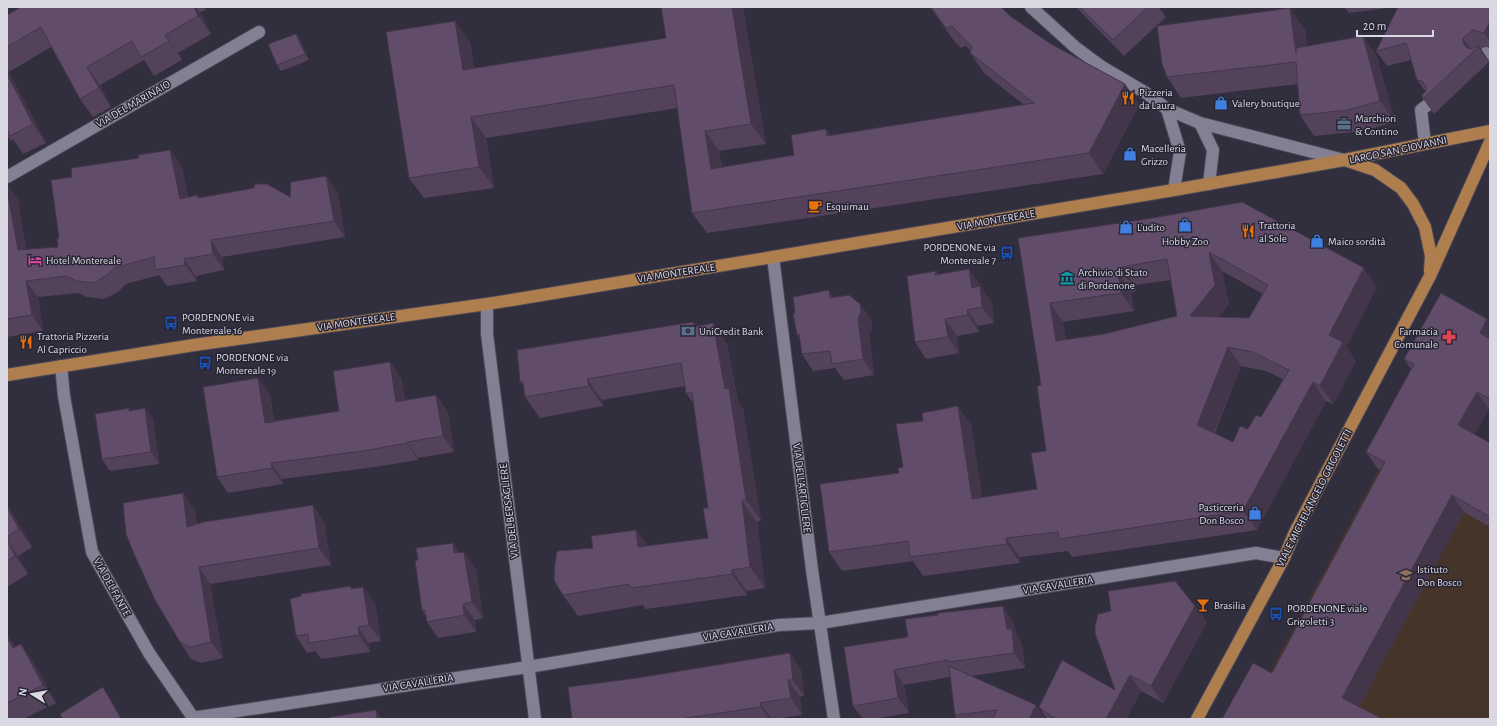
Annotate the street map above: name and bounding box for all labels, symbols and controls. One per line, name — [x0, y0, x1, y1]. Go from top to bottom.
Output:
scale bar — [1357, 12, 1433, 38]
text: 20 m — [1363, 20, 1386, 32]
street label: VIA DEL MARINAIO — [94, 78, 172, 130]
place label: Pizzeria da Laura — [1139, 87, 1175, 111]
restaurant icon: Pizzeria da Laura — [1120, 90, 1136, 106]
shop icon: Valery boutique — [1213, 95, 1229, 111]
place label: Valery boutique — [1232, 98, 1300, 109]
place label: Marchiori & Contino — [1355, 113, 1398, 137]
office icon: Marchiori & Contino — [1336, 116, 1352, 132]
street label: LARGO SAN GIOVANNI — [1348, 134, 1448, 166]
place label: Macelleria Grizzo — [1141, 143, 1186, 167]
shop icon: Macelleria Grizzo — [1122, 146, 1138, 162]
cafe icon: Esquimau — [807, 198, 823, 214]
place label: Esquimau — [826, 201, 869, 212]
street label: VIA MONTEREALE — [956, 208, 1036, 232]
shop icon: Hobby Zoo — [1177, 217, 1193, 233]
shop icon: L'udito — [1118, 219, 1134, 235]
place label: Trattoria al Sole — [1259, 220, 1296, 244]
place label: L'udito — [1137, 222, 1165, 233]
restaurant icon: Trattoria al Sole — [1240, 223, 1256, 239]
shop icon: Maico sordità — [1309, 233, 1325, 249]
place label: Hobby Zoo — [1162, 236, 1208, 247]
place label: Maico sordità — [1328, 236, 1386, 247]
place label: PORDENONE via Montereale 7 — [923, 242, 996, 266]
bus stop icon: PORDENONE via Montereale 7 — [999, 245, 1015, 261]
hotel icon: Hotel Montereale — [27, 252, 43, 268]
place label: Hotel Montereale — [46, 255, 121, 266]
street label: VIA MONTEREALE — [636, 261, 716, 285]
place label: Archivio di Stato di Pordenone — [1078, 267, 1148, 291]
museum icon: Archivio di Stato di Pordenone — [1059, 270, 1075, 286]
street label: VIA MONTEREALE — [316, 311, 396, 333]
place label: PORDENONE via Montereale 16 — [182, 312, 255, 336]
bus stop icon: PORDENONE via Montereale 16 — [163, 315, 179, 331]
bank icon: UniCredit Bank — [680, 323, 696, 339]
place label: UniCredit Bank — [699, 326, 763, 337]
place label: Farmacia Comunale — [1394, 326, 1438, 350]
pharmacy icon: Farmacia Comunale — [1441, 329, 1457, 345]
place label: Trattoria Pizzeria Al Capriccio — [37, 331, 109, 355]
restaurant icon: Trattoria Pizzeria Al Capriccio — [18, 334, 34, 350]
place label: PORDENONE via Montereale 19 — [216, 352, 289, 376]
bus stop icon: PORDENONE via Montereale 19 — [197, 355, 213, 371]
street label: VIALE MICHELANGELO GRIGOLETTI — [1274, 427, 1354, 569]
street label: VIA DELL'ARTIGLIERE — [791, 443, 813, 534]
street label: VIA DEL BERSAGLIERE — [498, 462, 520, 559]
place label: Pasticceria Don Bosco — [1198, 502, 1244, 526]
shop icon: Pasticceria Don Bosco — [1247, 505, 1263, 521]
street label: VIA DEL FANTE — [91, 556, 133, 619]
place label: Istituto Don Bosco — [1417, 564, 1462, 588]
school or university icon: Istituto Don Bosco — [1398, 567, 1414, 583]
street label: VIA CAVALLERIA — [1022, 574, 1095, 596]
bar icon: Brasilia — [1195, 597, 1211, 613]
place label: Brasilia — [1214, 600, 1246, 611]
place label: PORDENONE viale Grigoletti 3 — [1287, 603, 1367, 627]
bus stop icon: PORDENONE viale Grigoletti 3 — [1268, 606, 1284, 622]
street label: VIA CAVALLERIA — [702, 621, 775, 643]
street label: VIA CAVALLERIA — [382, 672, 455, 694]
north arrow — [12, 674, 52, 714]
text: N — [17, 687, 29, 697]

